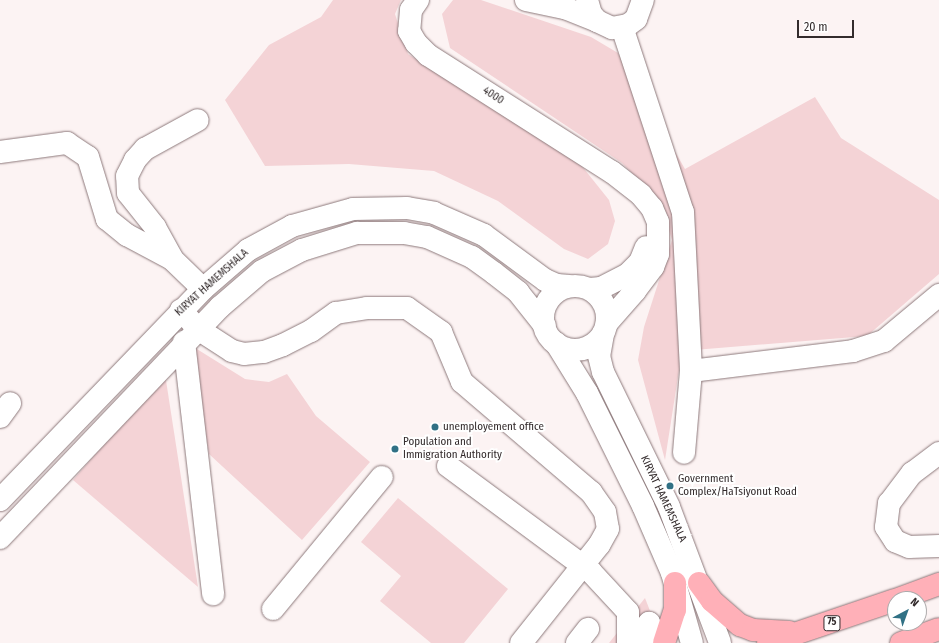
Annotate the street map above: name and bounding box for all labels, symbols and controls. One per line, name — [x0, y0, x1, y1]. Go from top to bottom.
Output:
scale bar — [799, 12, 856, 38]
text: 20 m — [804, 20, 828, 34]
street label: 4000 — [480, 84, 506, 108]
street label: KIRYAT HAMEMSHALA — [173, 247, 251, 319]
place label: unemployement office — [443, 420, 544, 434]
marker: unemployement office — [430, 422, 440, 432]
place label: Population and Immigration Authority — [403, 436, 502, 462]
marker: Population and Immigration Authority — [390, 444, 400, 454]
street label: KIRYAT HAMEMSHALA — [637, 454, 689, 544]
place label: Government Complex/HaTsiyonut Road — [678, 473, 797, 499]
marker: Government Complex/HaTsiyonut Road — [665, 481, 675, 491]
north arrow — [887, 591, 927, 631]
text: N — [908, 595, 921, 609]
road number: 75 — [823, 615, 841, 631]

